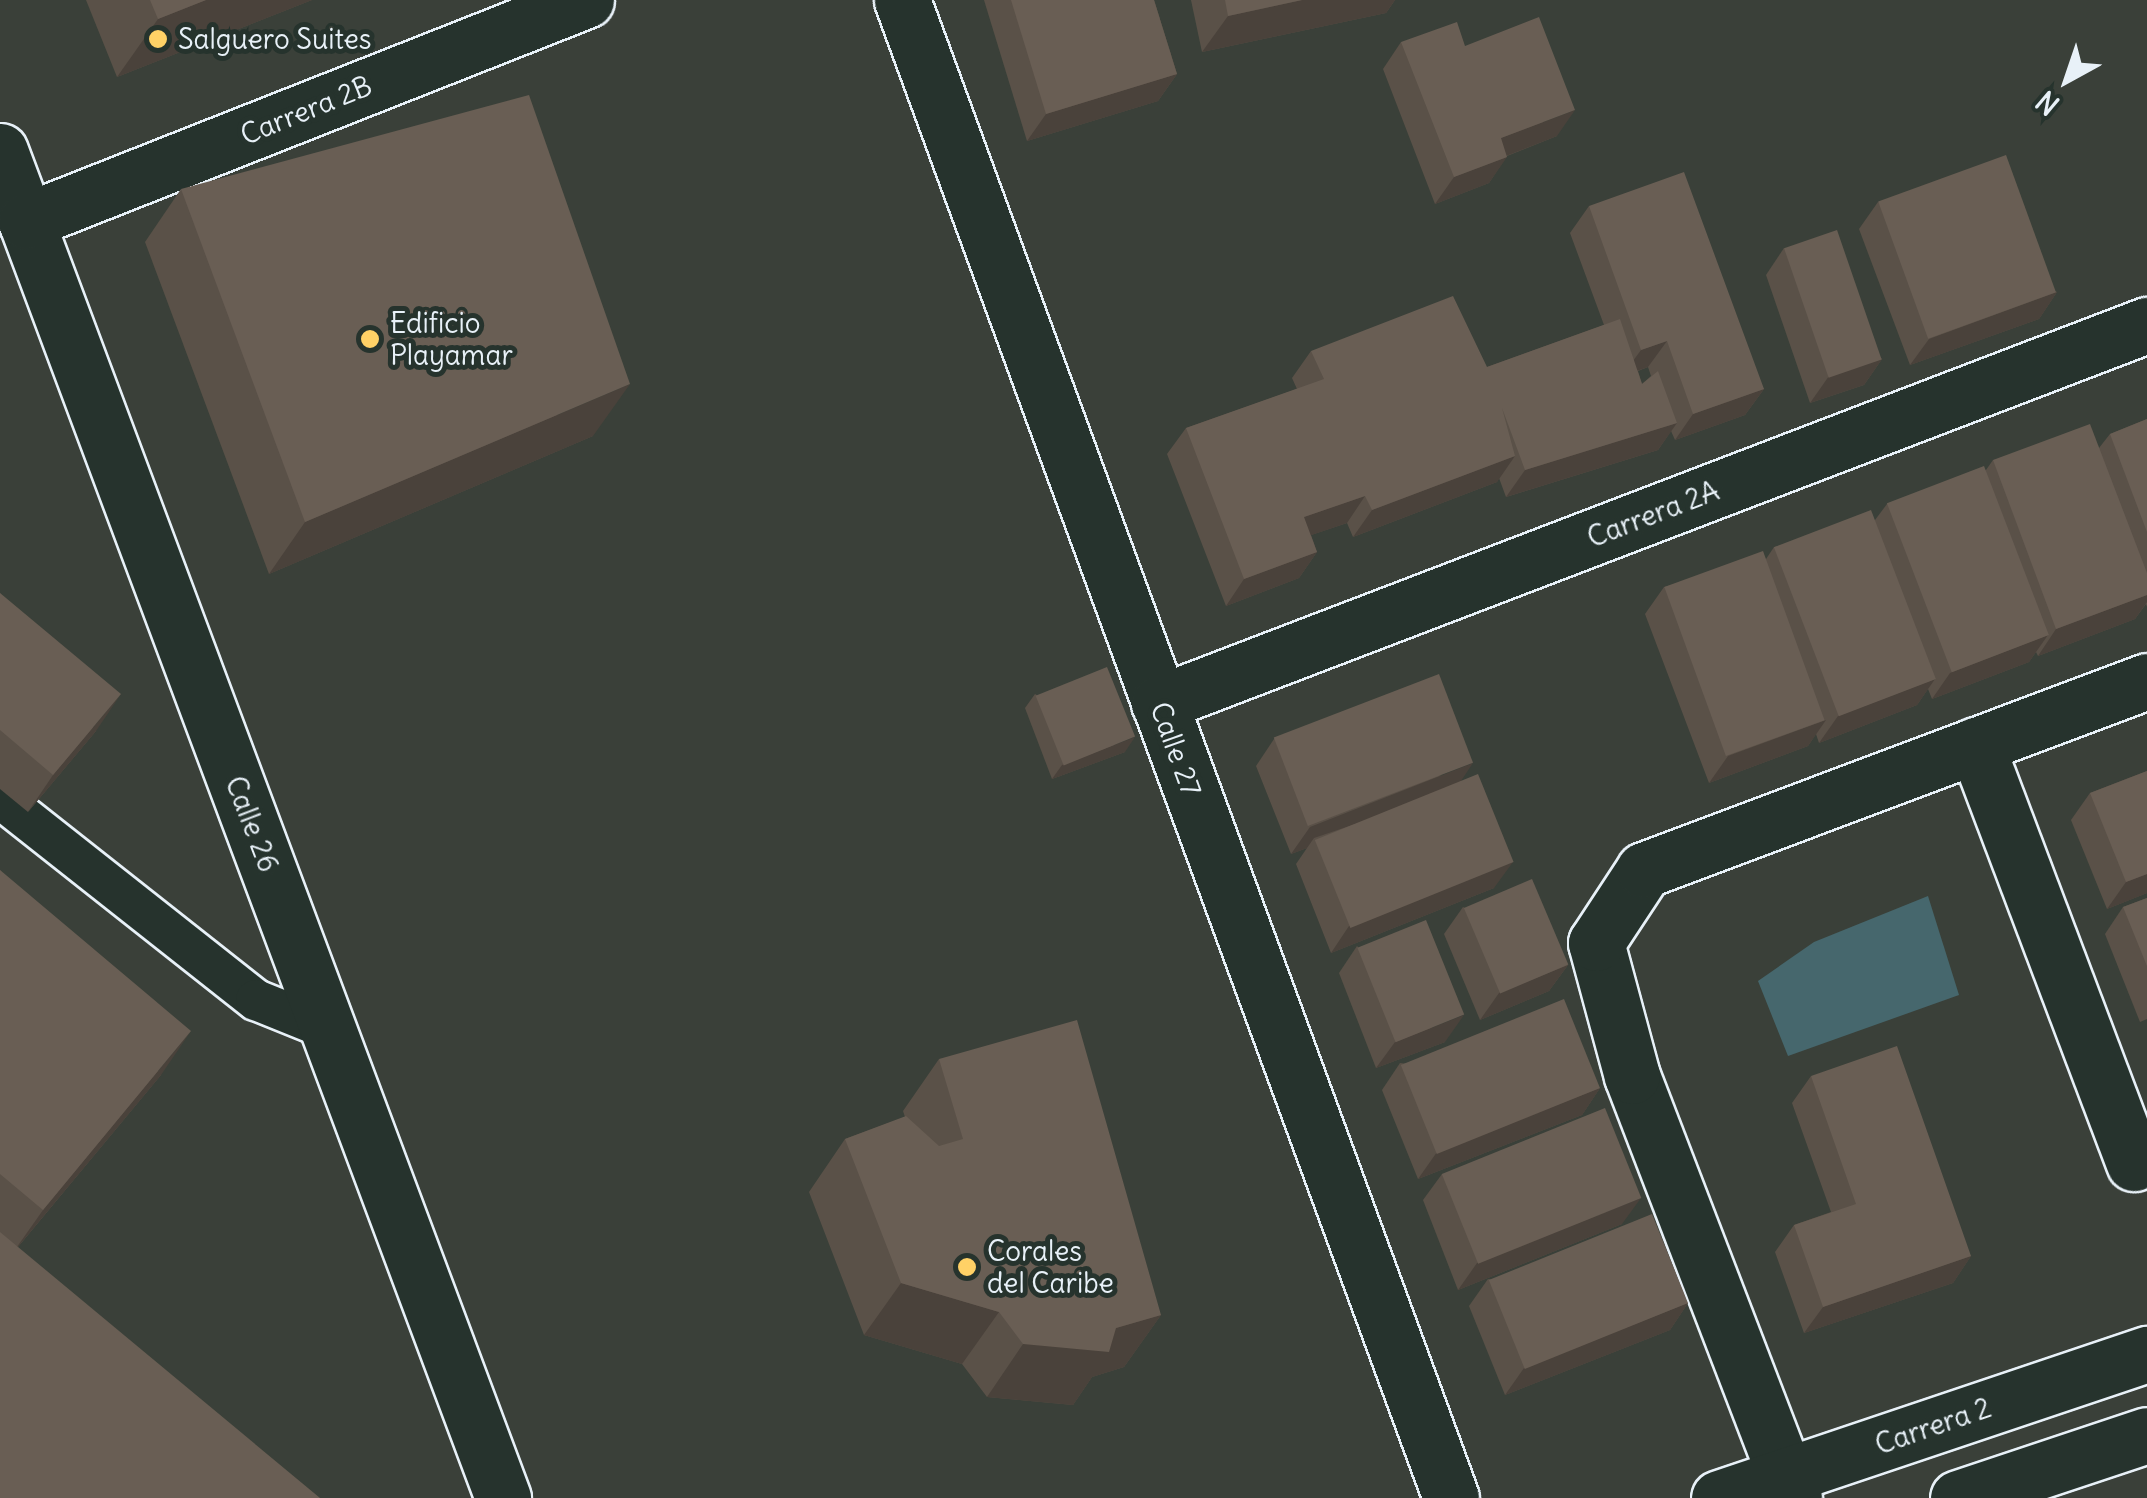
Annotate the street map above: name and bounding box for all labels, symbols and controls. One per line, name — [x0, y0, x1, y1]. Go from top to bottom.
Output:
place label: Salguero Suites — [178, 22, 371, 56]
marker: Salguero Suites — [147, 28, 169, 50]
north arrow — [2017, 30, 2117, 130]
street label: Carrera 2B — [235, 68, 377, 152]
text: N — [2029, 83, 2067, 123]
place label: Edificio Playamar — [390, 306, 513, 372]
marker: Edificio Playamar — [359, 328, 381, 350]
street label: Carrera 2A — [1582, 474, 1724, 554]
street label: Calle 27 — [1144, 697, 1208, 801]
street label: Calle 26 — [218, 771, 286, 877]
place label: Corales del Caribe — [987, 1234, 1114, 1300]
marker: Corales del Caribe — [956, 1256, 978, 1278]
street label: Carrera 2 — [1871, 1391, 1995, 1461]

